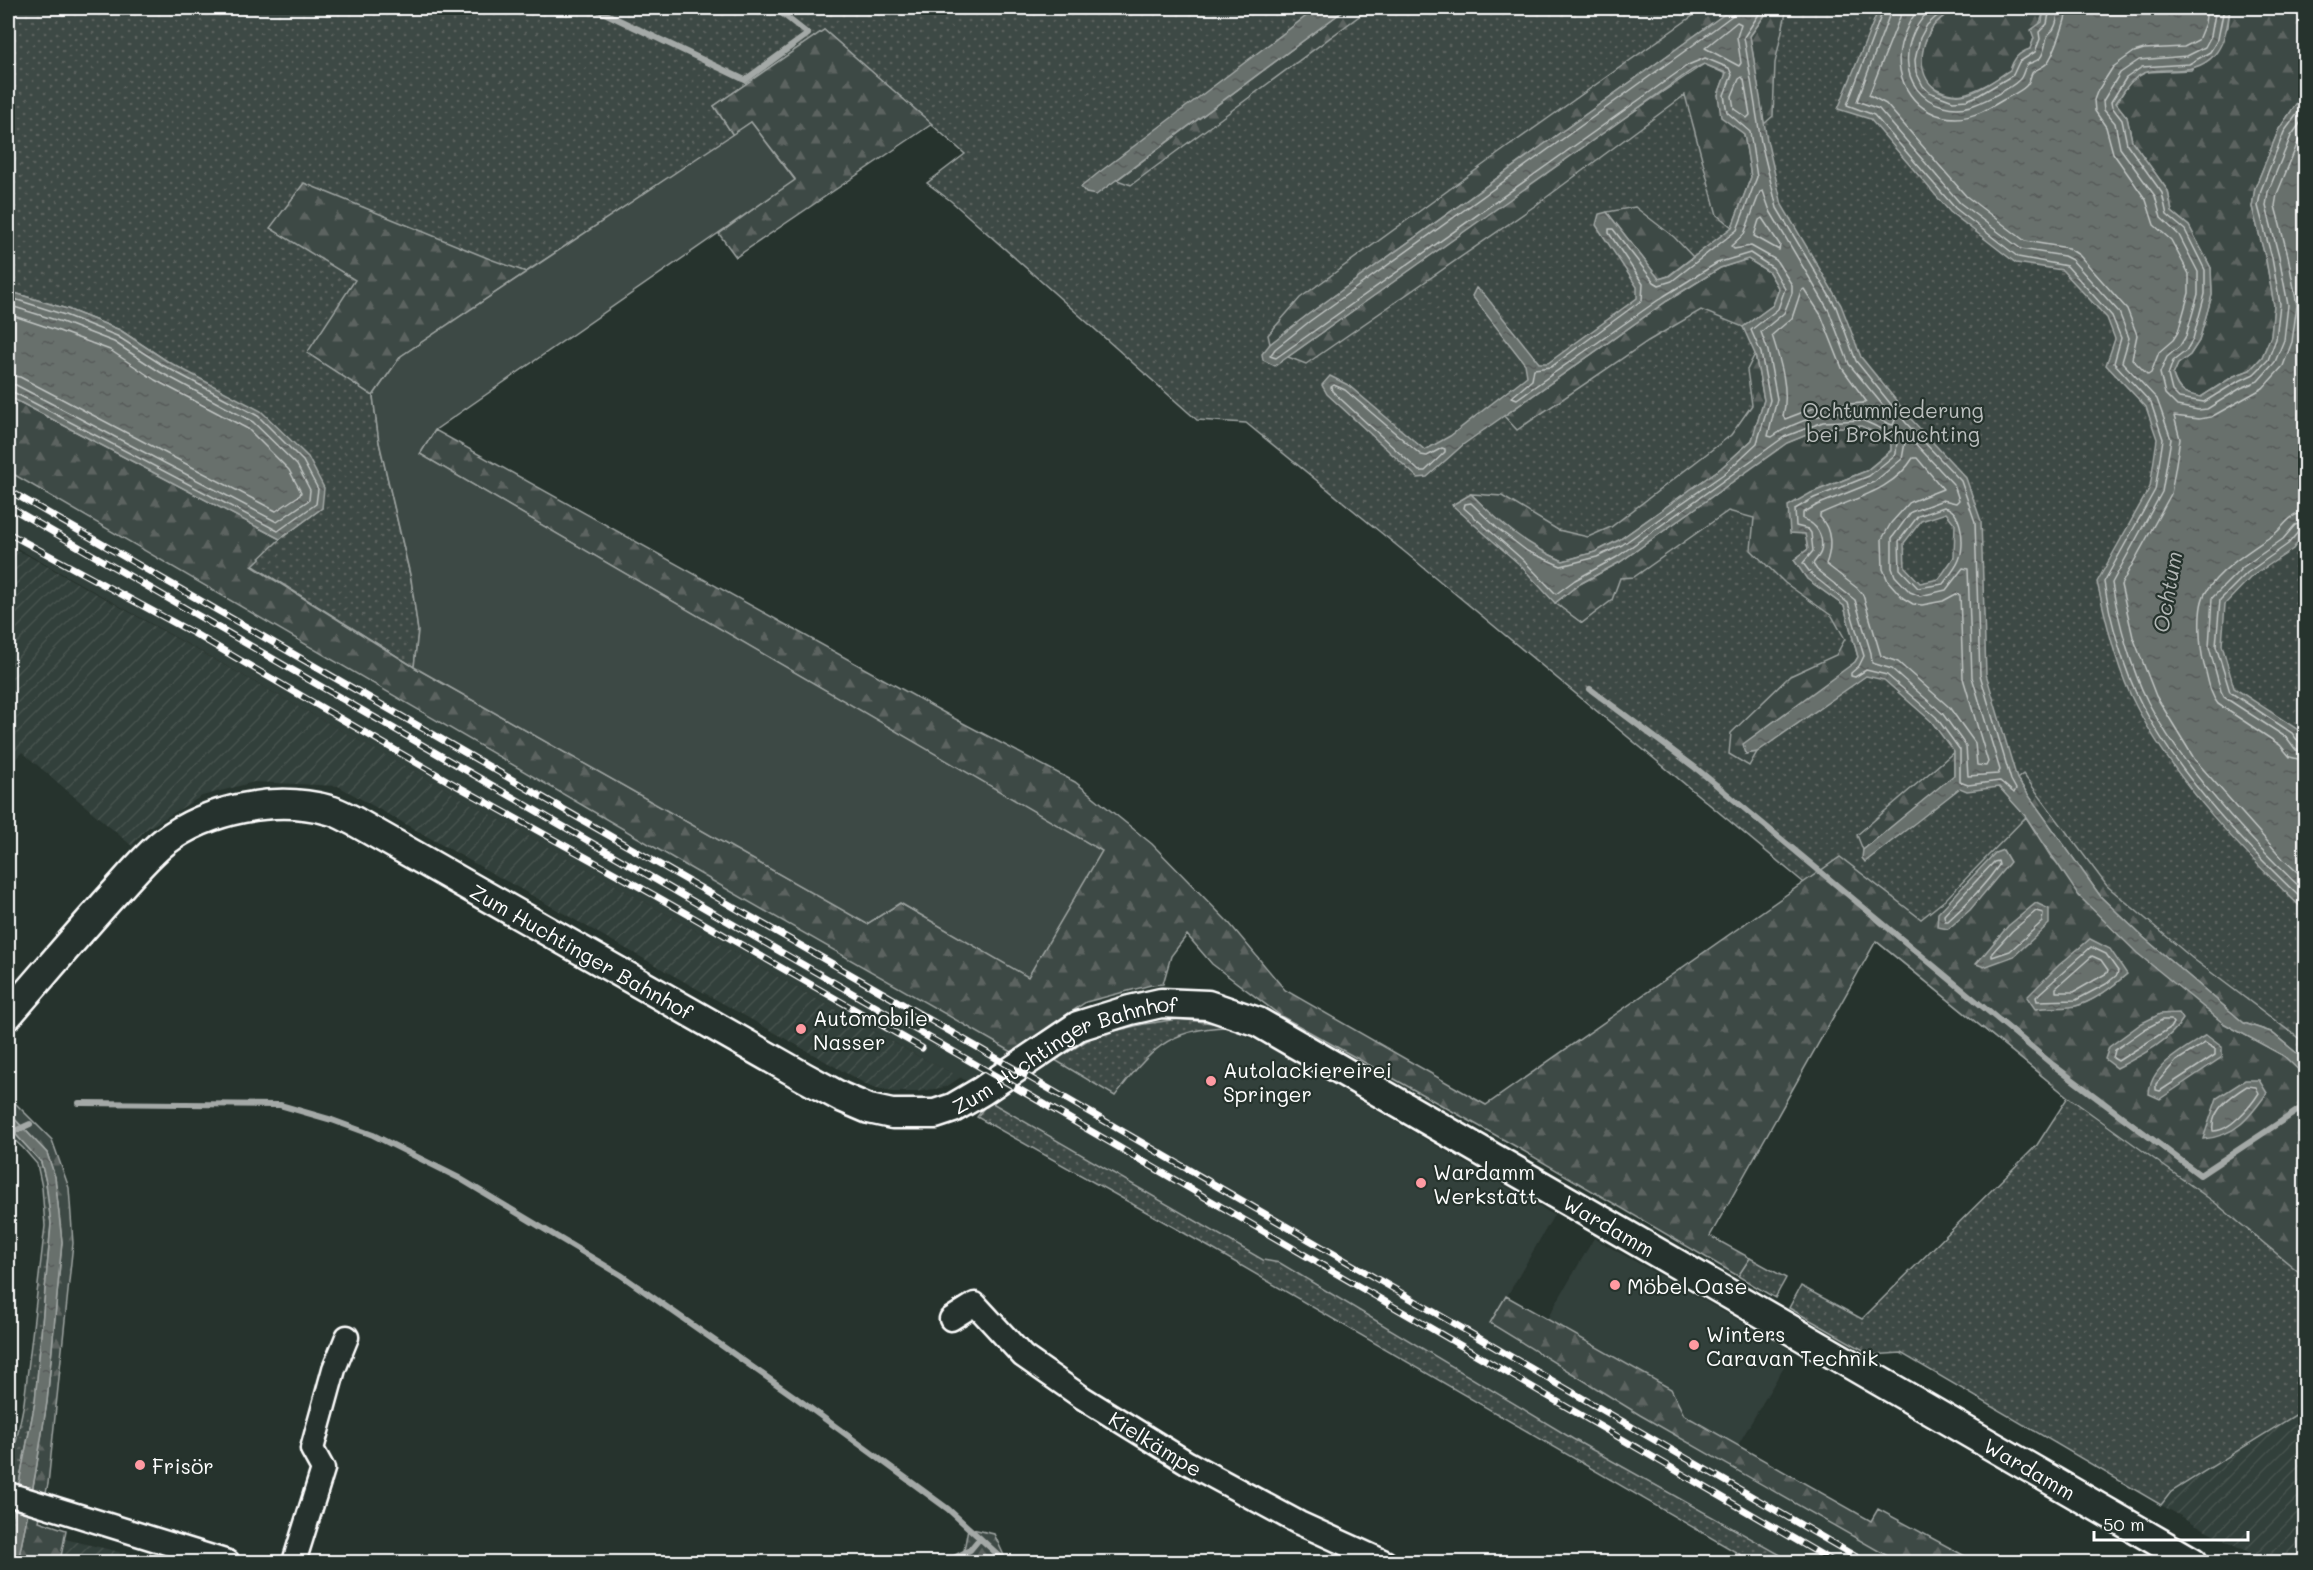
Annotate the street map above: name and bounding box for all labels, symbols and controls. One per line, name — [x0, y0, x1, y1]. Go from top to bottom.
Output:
park label: Ochtumniederung bei Brokhuchting — [1802, 396, 1984, 447]
water label: Ochtum — [2146, 549, 2188, 635]
street label: Zum Huchtinger Bahnhof — [466, 877, 699, 1025]
street label: Zum Huchtinger Bahnhof — [947, 989, 1179, 1119]
place label: Automobile Nasser — [813, 1004, 928, 1055]
marker: Automobile Nasser — [794, 1022, 808, 1036]
place label: Autolackiereirei Springer — [1223, 1056, 1392, 1107]
marker: Autolackiereirei Springer — [1204, 1074, 1218, 1088]
place label: Wardamm Werkstatt — [1433, 1158, 1537, 1209]
marker: Wardamm Werkstatt — [1414, 1176, 1428, 1190]
street label: Wardamm — [1558, 1188, 1660, 1262]
place label: Möbel Oase — [1627, 1272, 1747, 1299]
marker: Möbel Oase — [1608, 1278, 1622, 1292]
place label: Winters Caravan Technik — [1706, 1320, 1878, 1371]
marker: Winters Caravan Technik — [1687, 1338, 1701, 1352]
street label: Kielkämpe — [1104, 1404, 1207, 1482]
street label: Wardamm — [1979, 1431, 2081, 1505]
place label: Frisör — [152, 1452, 214, 1479]
marker: Frisör — [133, 1458, 147, 1472]
scale bar — [2094, 1504, 2248, 1542]
text: 50 m — [2103, 1512, 2145, 1536]

